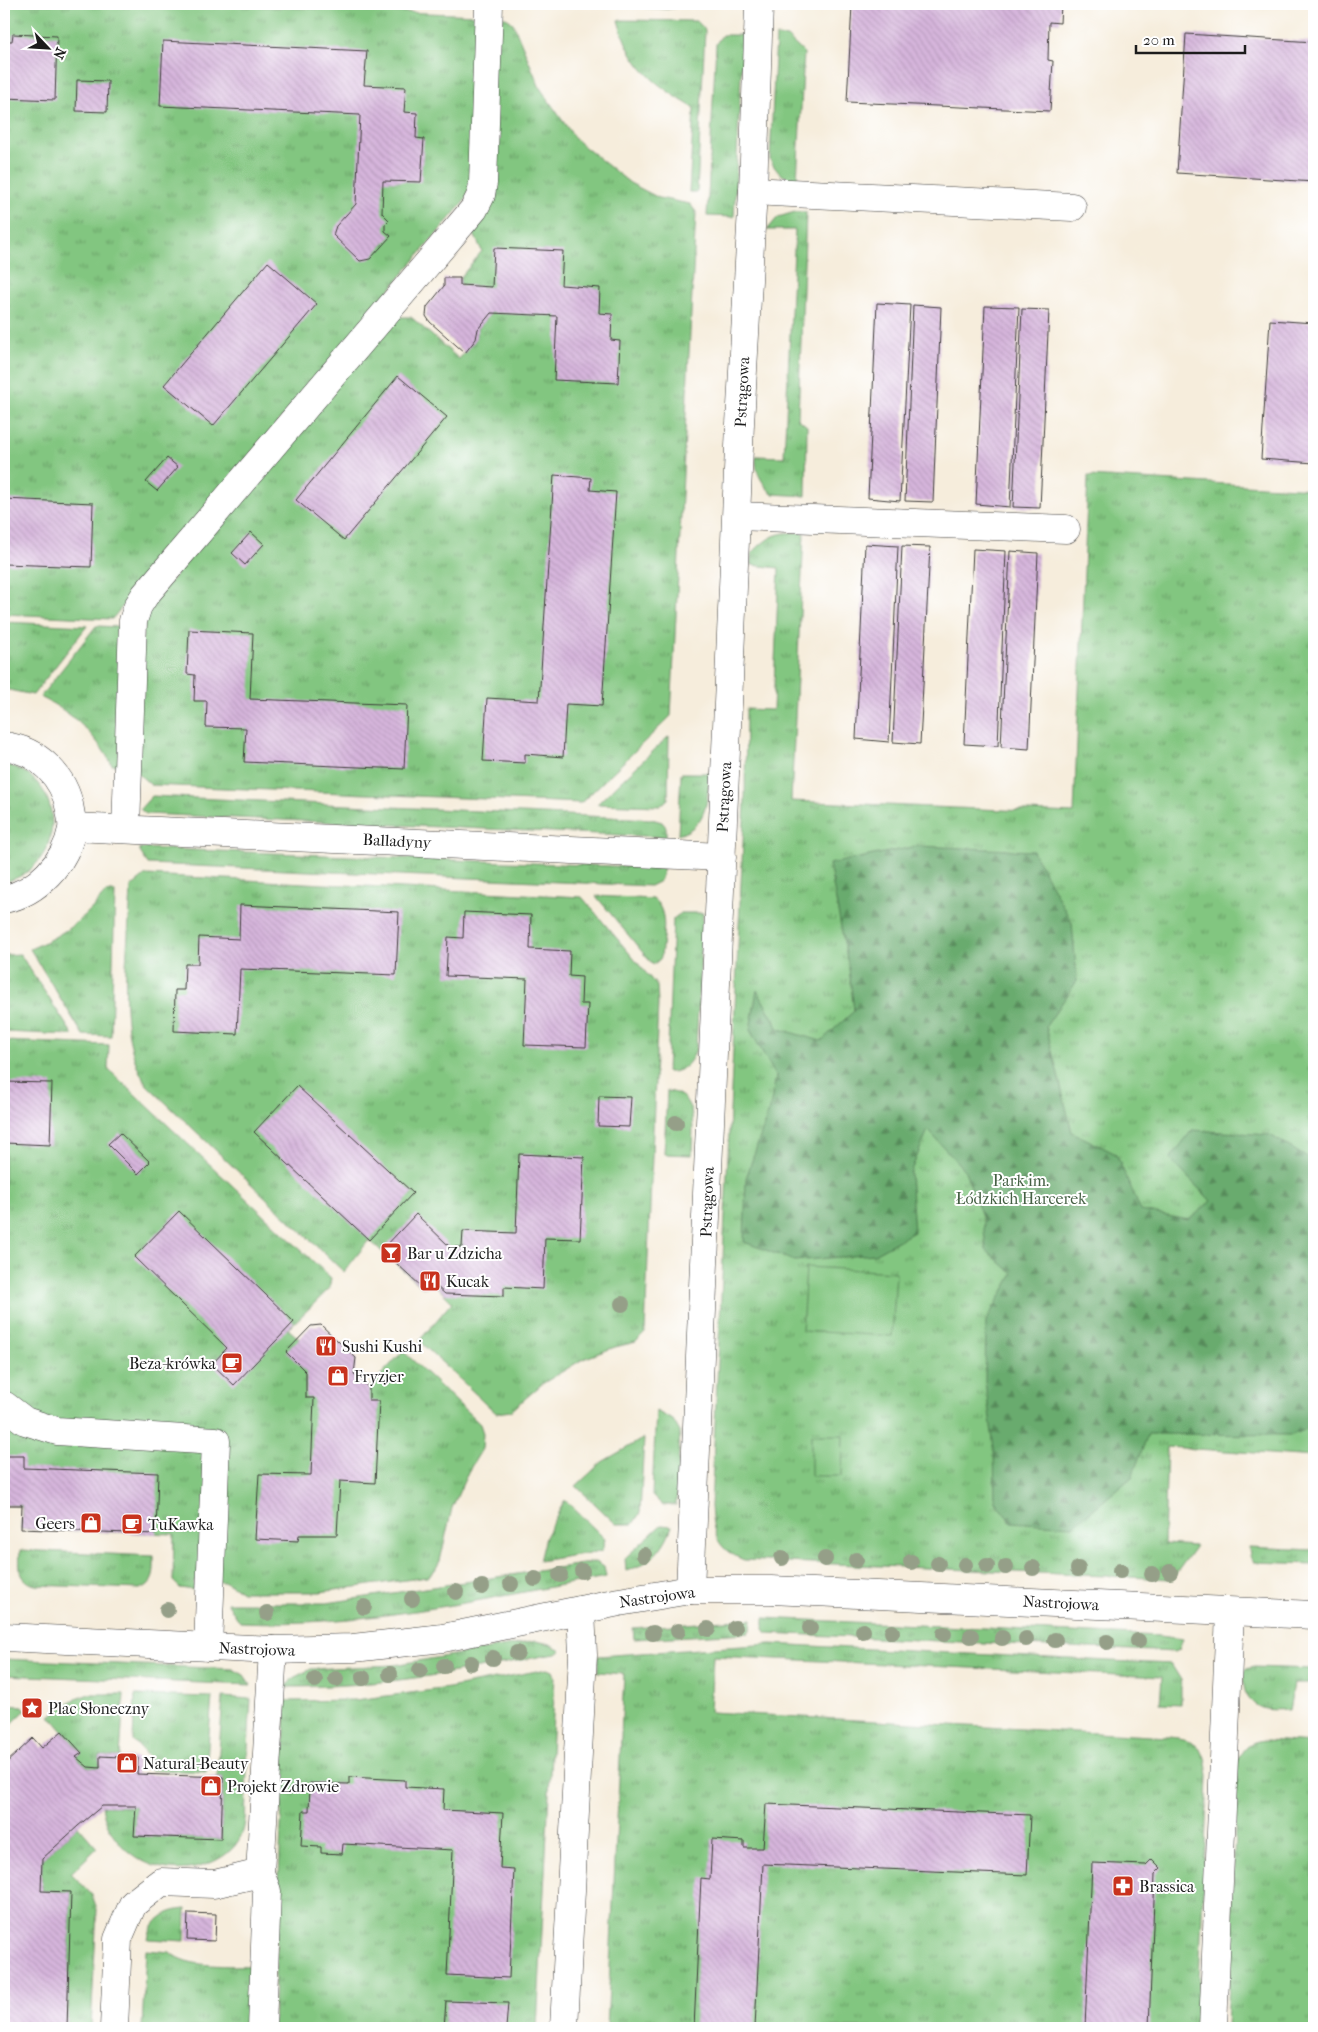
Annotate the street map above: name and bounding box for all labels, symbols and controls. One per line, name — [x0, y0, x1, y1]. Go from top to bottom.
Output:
north arrow — [22, 22, 72, 72]
scale bar — [1136, 22, 1244, 54]
text: 20 m — [1143, 31, 1175, 49]
text: N — [49, 45, 69, 62]
street label: Pstrągowa — [731, 356, 753, 428]
street label: Pstrągowa — [713, 761, 735, 833]
street label: Balladyny — [362, 830, 432, 852]
street label: Pstrągowa — [696, 1166, 718, 1238]
park label: Park im. Łódzkich Harcerek — [956, 1171, 1087, 1208]
bar icon: Bar u Zdzicha — [379, 1241, 403, 1265]
place label: Bar u Zdzicha — [407, 1244, 503, 1263]
restaurant icon: Kucak — [418, 1269, 442, 1293]
place label: Kucak — [446, 1272, 490, 1291]
restaurant icon: Sushi Kushi — [314, 1334, 338, 1358]
place label: Sushi Kushi — [342, 1337, 422, 1356]
cafe icon: Beza-krówka — [220, 1351, 244, 1375]
place label: Beza-krówka — [129, 1354, 217, 1373]
shop icon: Fryzjer — [326, 1364, 350, 1388]
place label: Fryzjer — [354, 1367, 404, 1386]
shop icon: Geers — [79, 1511, 103, 1535]
cafe icon: TuKawka — [120, 1512, 144, 1536]
place label: Geers — [35, 1514, 75, 1533]
place label: TuKawka — [148, 1515, 214, 1534]
street label: Nastrojowa — [618, 1582, 697, 1612]
street label: Nastrojowa — [1022, 1592, 1100, 1615]
street label: Nastrojowa — [218, 1638, 296, 1660]
place icon: Plac Słoneczny — [20, 1696, 44, 1720]
place label: Plac Słoneczny — [48, 1699, 150, 1718]
shop icon: Natural-Beauty — [115, 1751, 139, 1775]
place label: Natural-Beauty — [143, 1754, 249, 1773]
shop icon: Projekt Zdrowie — [199, 1774, 223, 1798]
place label: Projekt Zdrowie — [227, 1777, 339, 1796]
pharmacy icon: Brassica — [1111, 1874, 1135, 1898]
place label: Brassica — [1139, 1877, 1195, 1896]

